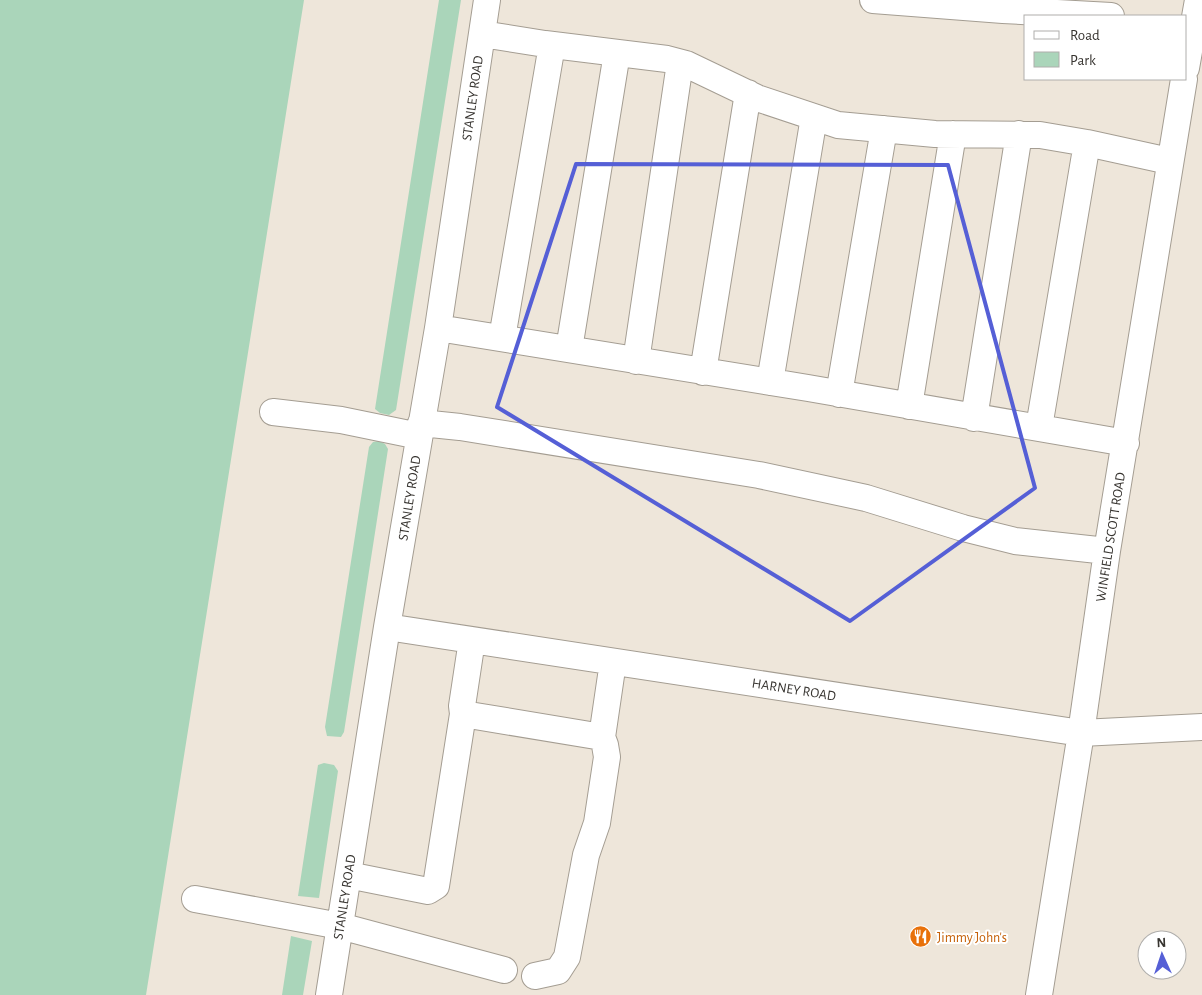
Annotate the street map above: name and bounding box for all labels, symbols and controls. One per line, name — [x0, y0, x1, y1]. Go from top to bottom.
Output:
legend — [1024, 15, 1187, 80]
text: Road — [1070, 28, 1100, 43]
text: Park — [1070, 53, 1096, 68]
street label: STANLEY ROAD — [460, 55, 486, 142]
street label: STANLEY ROAD — [396, 455, 424, 542]
street label: WINFIELD SCOTT ROAD — [1094, 471, 1128, 603]
street label: HARNEY ROAD — [751, 676, 837, 704]
street label: STANLEY ROAD — [331, 854, 359, 941]
restaurant icon: Jimmy John's — [909, 925, 933, 949]
north arrow — [1137, 930, 1187, 980]
place label: Jimmy John's — [937, 931, 1007, 945]
text: N — [1156, 936, 1167, 950]

